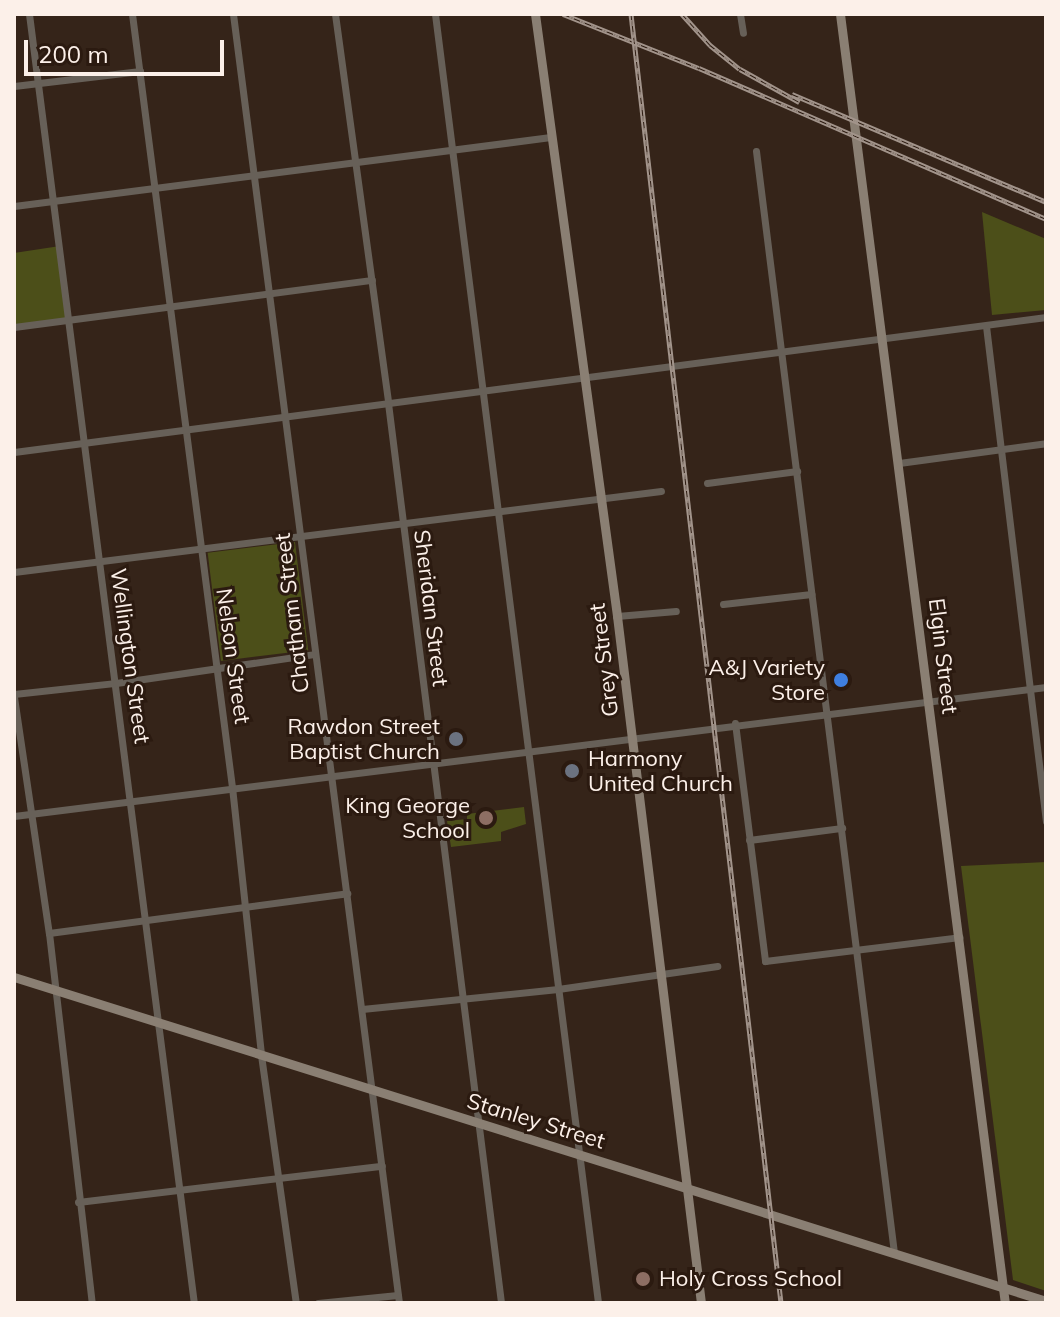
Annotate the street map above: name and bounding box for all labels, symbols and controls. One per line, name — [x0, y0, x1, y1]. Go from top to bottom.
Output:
scale bar — [28, 24, 228, 74]
text: 200 m — [38, 39, 109, 69]
street label: Sheridan Street — [408, 528, 454, 688]
street label: Chatham Street — [269, 532, 315, 694]
street label: Wellington Street — [105, 567, 155, 745]
street label: Nelson Street — [210, 587, 256, 725]
street label: Elgin Street — [923, 597, 963, 715]
street label: Grey Street — [584, 602, 624, 718]
place label: A&J Variety Store — [709, 654, 825, 706]
marker: A&J Variety Store — [832, 671, 850, 689]
place label: Rawdon Street Baptist Church — [288, 713, 440, 764]
marker: Rawdon Street Baptist Church — [447, 730, 465, 748]
place label: Harmony United Church — [588, 745, 733, 796]
marker: Harmony United Church — [563, 762, 581, 780]
place label: King George School — [345, 792, 470, 844]
marker: King George School — [477, 809, 495, 827]
street label: Stanley Street — [464, 1088, 608, 1154]
place label: Holy Cross School — [659, 1266, 842, 1292]
marker: Holy Cross School — [634, 1270, 652, 1288]

